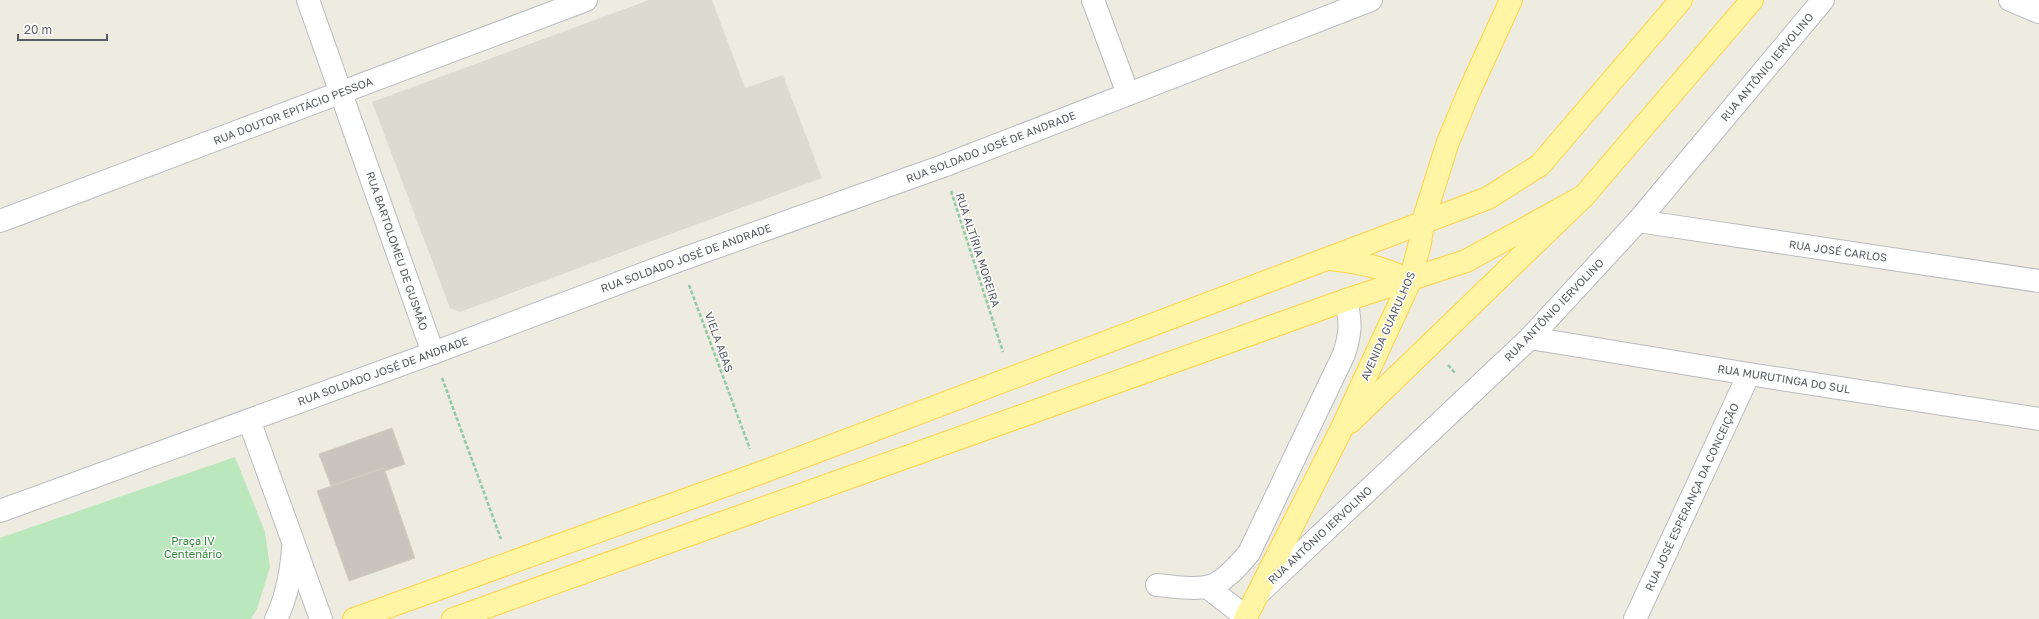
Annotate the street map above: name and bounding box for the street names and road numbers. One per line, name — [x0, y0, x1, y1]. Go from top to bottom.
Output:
street label: RUA ANTÔNIO IERVOLINO — [1718, 10, 1816, 123]
street label: RUA DOUTOR EPITÁCIO PESSOA — [211, 74, 375, 147]
street label: RUA SOLDADO JOSÉ DE ANDRADE — [904, 108, 1078, 185]
street label: RUA BARTOLOMEU DE GUSMÃO — [364, 170, 431, 332]
street label: RUA ALTÍRIA MOREIRA — [954, 191, 1003, 309]
street label: RUA SOLDADO JOSÉ DE ANDRADE — [599, 220, 773, 295]
street label: RUA JOSÉ CARLOS — [1788, 237, 1888, 264]
street label: RUA ANTÔNIO IERVOLINO — [1501, 256, 1606, 364]
street label: AVENIDA GUARULHOS — [1358, 269, 1417, 382]
street label: VIELA ABAS — [703, 310, 736, 374]
street label: RUA SOLDADO JOSÉ DE ANDRADE — [296, 333, 470, 408]
street label: RUA MURUTINGA DO SUL — [1717, 362, 1852, 396]
street label: RUA JOSÉ ESPERANÇA DA CONCEIÇÃO — [1642, 401, 1741, 593]
street label: RUA ANTÔNIO IERVOLINO — [1265, 483, 1374, 586]

